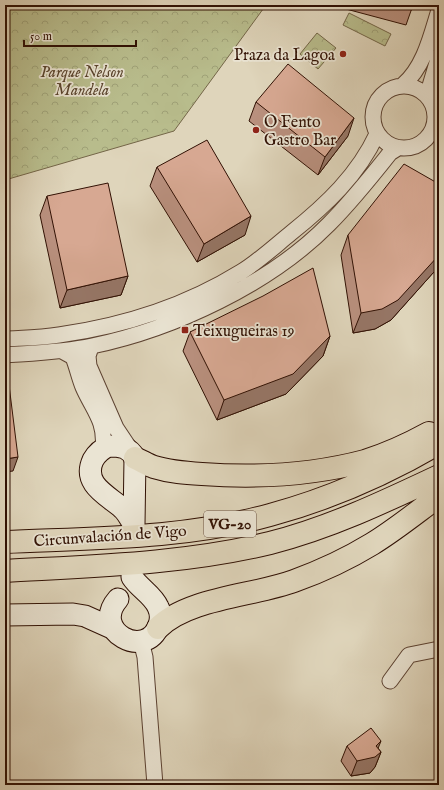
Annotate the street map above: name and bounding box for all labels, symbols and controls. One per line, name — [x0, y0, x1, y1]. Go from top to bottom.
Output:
scale bar — [24, 22, 136, 48]
text: 50 m — [30, 29, 52, 44]
place label: Praza da Lagoa — [234, 46, 335, 66]
marker: Praza da Lagoa — [338, 49, 348, 59]
park label: Parque Nelson Mandela — [40, 63, 124, 101]
place label: O Fento Gastro Bar — [264, 113, 336, 151]
marker: O Fento Gastro Bar — [251, 125, 261, 135]
place label: Teixugueiras 19 — [193, 322, 294, 342]
marker: Teixugueiras 19 — [180, 325, 190, 335]
road number: VG-20 — [204, 511, 256, 537]
street label: Circunvalación de Vigo — [33, 522, 188, 552]

